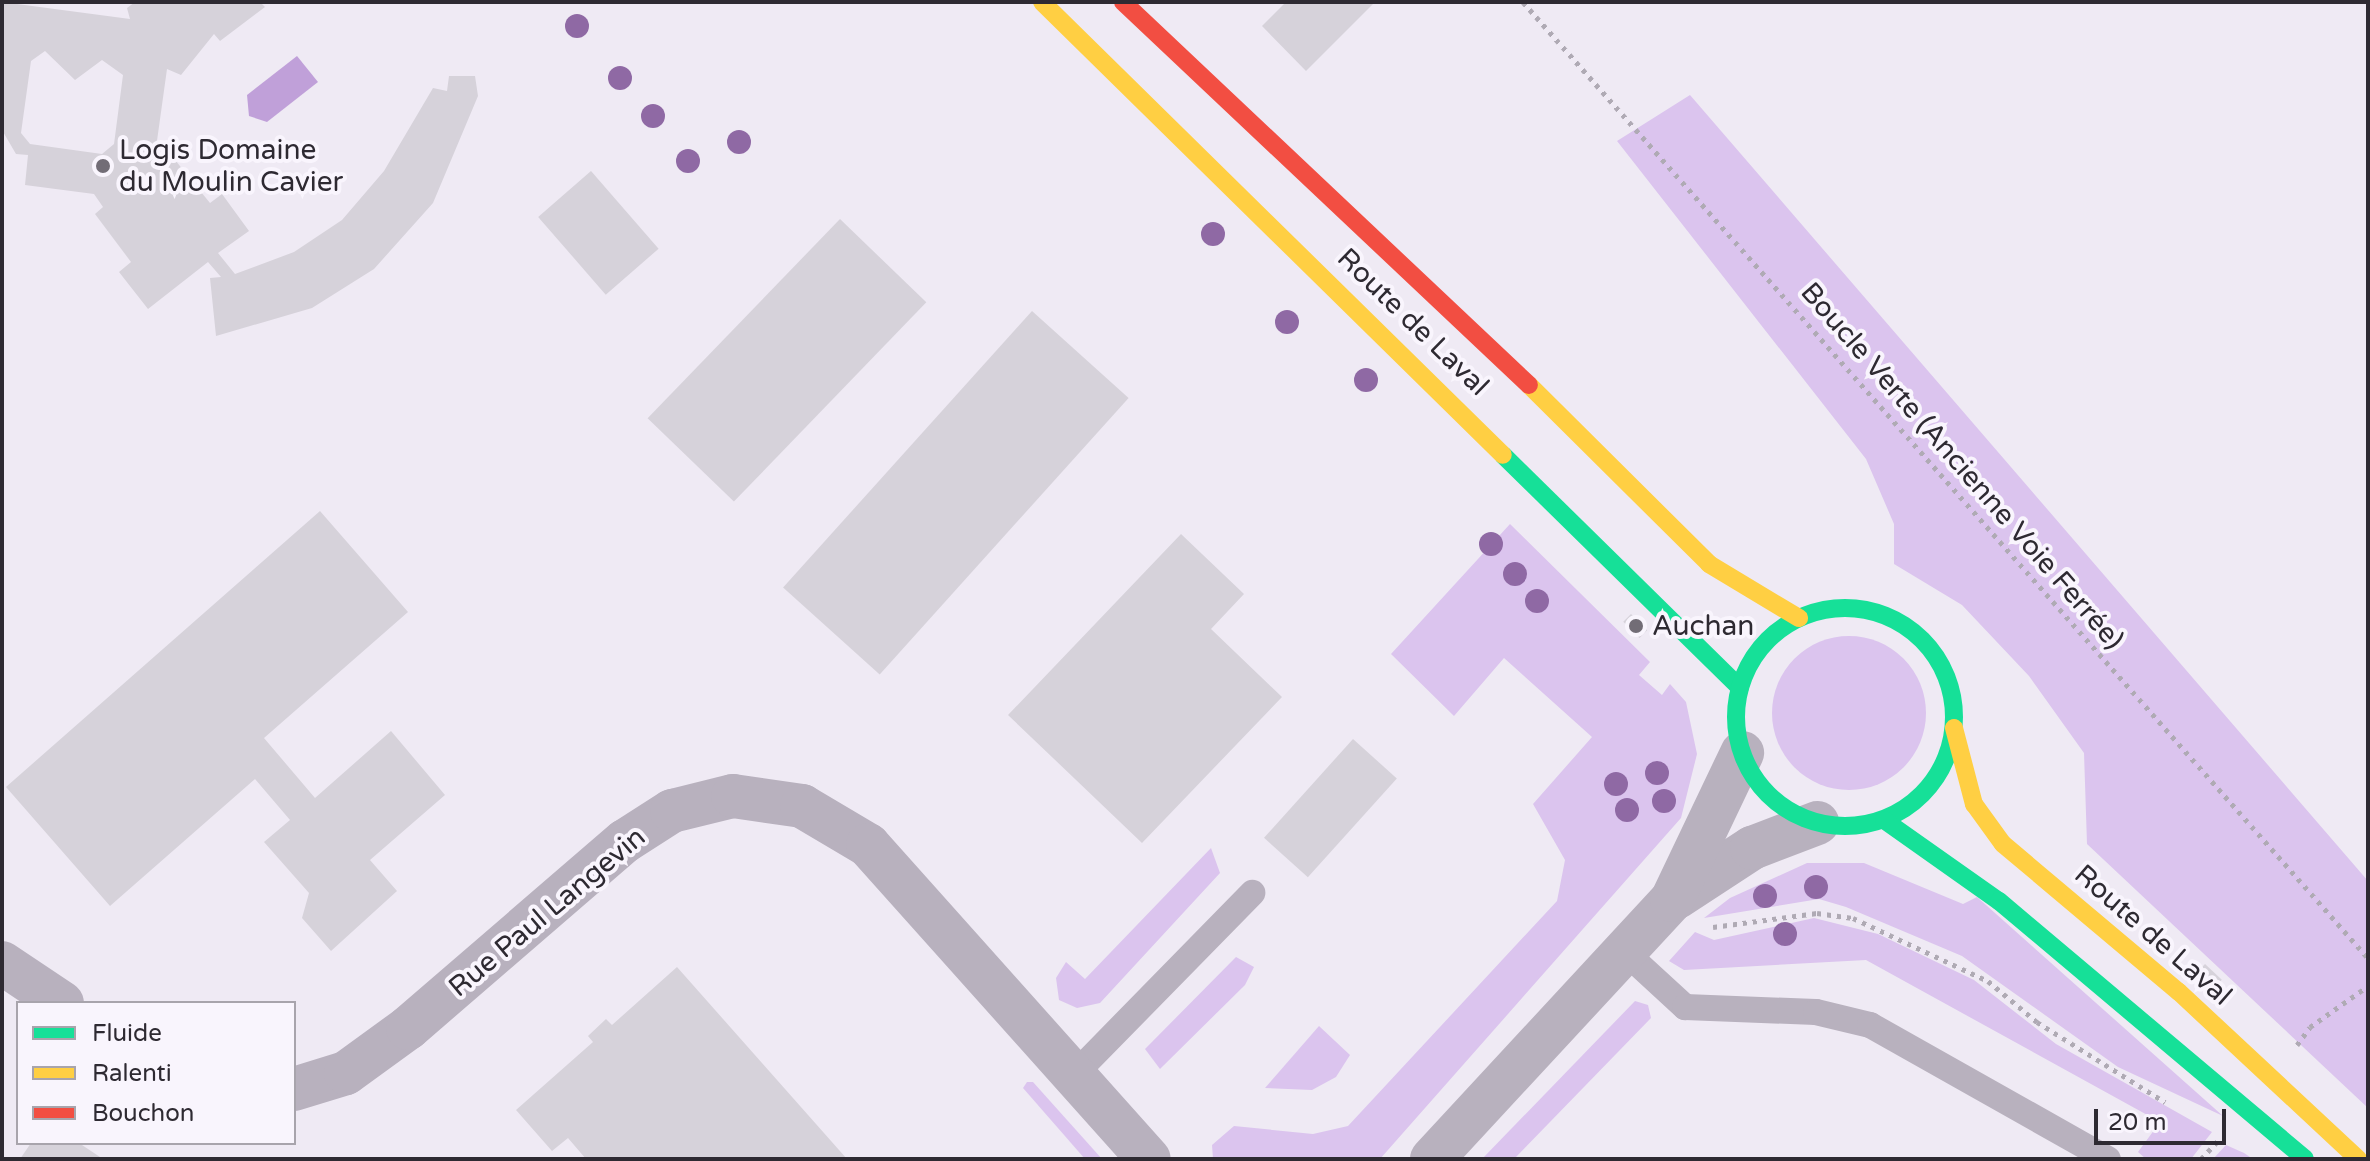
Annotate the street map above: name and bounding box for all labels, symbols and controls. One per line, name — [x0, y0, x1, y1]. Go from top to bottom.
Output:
place label: Logis Domaine du Moulin Cavier — [119, 133, 343, 199]
marker: Logis Domaine du Moulin Cavier — [94, 157, 112, 175]
street label: Route de Laval — [1330, 241, 1496, 403]
street label: Boucle Verte (Ancienne Voie Ferrée) — [1793, 276, 2131, 656]
place label: Auchan — [1652, 609, 1754, 643]
marker: Auchan — [1627, 617, 1645, 635]
street label: Rue Paul Langevin — [442, 820, 652, 1004]
street label: Route de Laval — [2067, 858, 2239, 1012]
legend — [16, 1001, 296, 1145]
text: Fluide — [92, 1019, 162, 1048]
text: Ralenti — [92, 1059, 172, 1088]
scale bar — [2098, 1093, 2230, 1143]
text: Bouchon — [92, 1099, 194, 1128]
text: 20 m — [2108, 1108, 2166, 1137]

